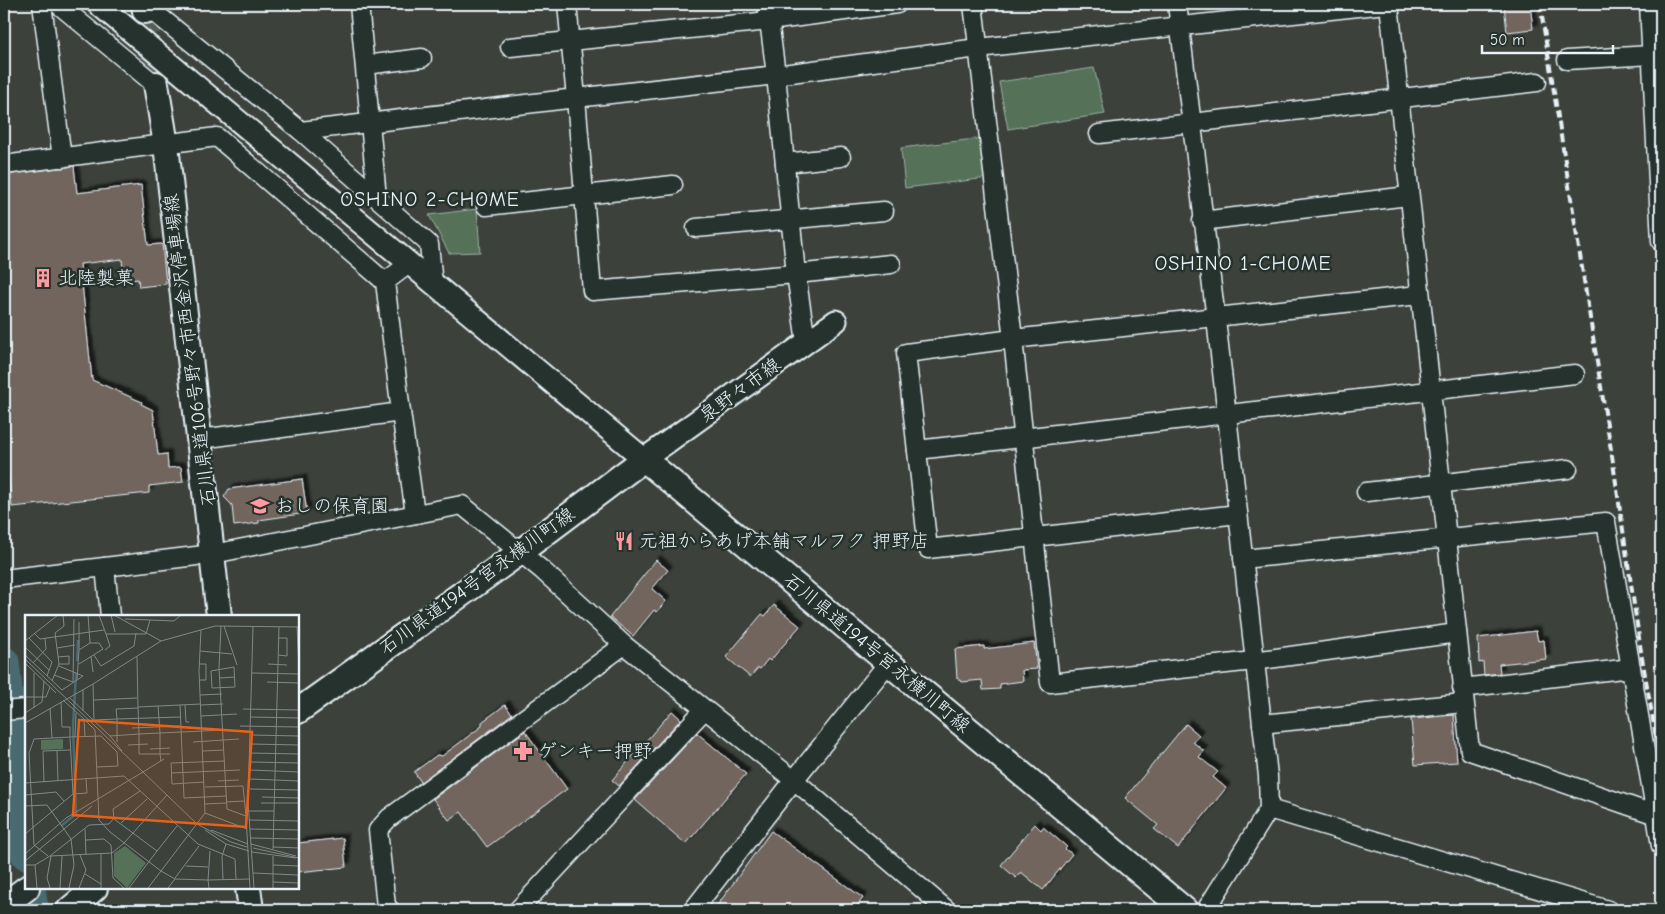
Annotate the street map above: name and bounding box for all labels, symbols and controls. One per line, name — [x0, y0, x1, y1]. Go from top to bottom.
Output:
scale bar — [1482, 22, 1614, 54]
text: 50 m — [1490, 31, 1525, 49]
district label: OSHINO 2-CHOME — [340, 188, 520, 211]
street label: 石川県道106号野々市西金沢停車場線 — [160, 193, 220, 507]
district label: OSHINO 1-CHOME — [1154, 252, 1332, 275]
building icon: 北陸製菓 — [32, 267, 54, 289]
place label: 北陸製菓 — [58, 267, 134, 289]
street label: 泉野々市線 — [695, 353, 785, 427]
school or university icon: おしの保育園 — [249, 495, 271, 517]
place label: おしの保育園 — [275, 495, 389, 517]
street label: 石川県道194号宮永横川町線 — [375, 503, 579, 659]
restaurant icon: 元祖からあげ本舗マルフク 押野店 — [613, 530, 635, 552]
place label: 元祖からあげ本舗マルフク 押野店 — [639, 530, 929, 552]
street label: 石川県道194号宮永横川町線 — [780, 569, 974, 737]
inset map — [25, 615, 299, 889]
pharmacy icon: ゲンキー押野 — [512, 740, 534, 762]
place label: ゲンキー押野 — [538, 740, 652, 762]

